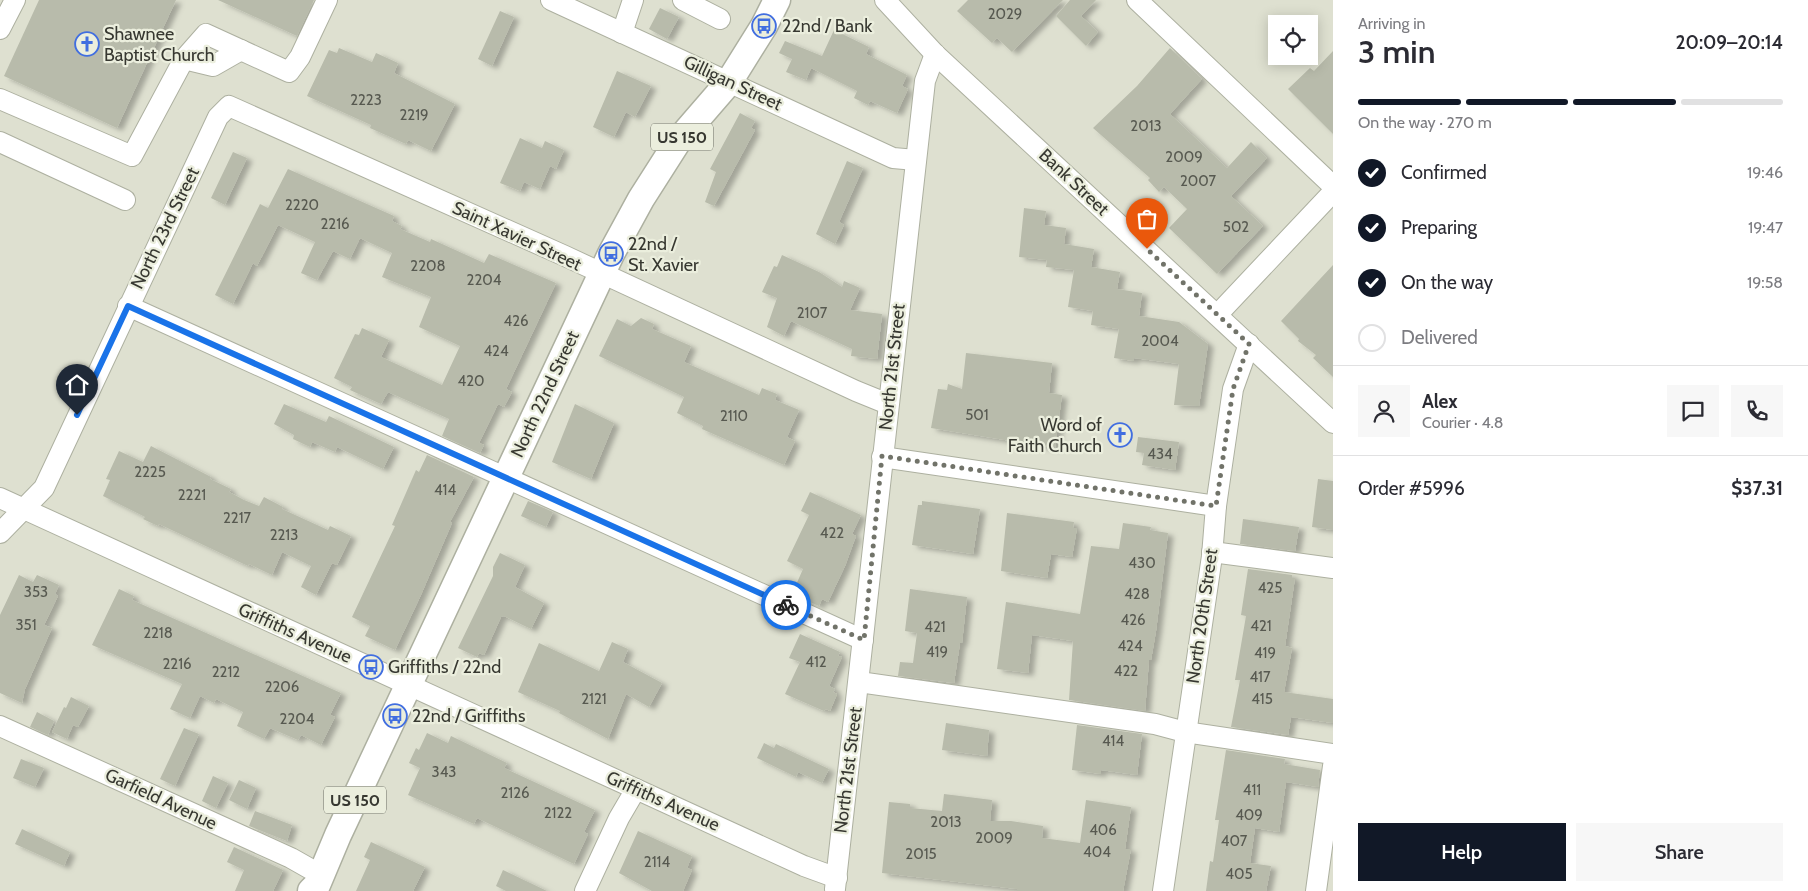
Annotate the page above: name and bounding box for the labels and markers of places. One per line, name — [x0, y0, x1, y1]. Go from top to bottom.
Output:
bus stop icon: 22nd / Bank — [751, 13, 777, 39]
place label: 22nd / Bank — [782, 15, 873, 37]
place label: Shawnee Baptist Church — [104, 23, 214, 66]
church icon: Shawnee Baptist Church — [74, 31, 100, 57]
pin — [1126, 198, 1168, 249]
place label: 22nd / St. Xavier — [628, 233, 699, 276]
bus stop icon: 22nd / St. Xavier — [598, 241, 624, 267]
pin — [56, 364, 98, 415]
place label: Word of Faith Church — [1008, 414, 1102, 457]
church icon: Word of Faith Church — [1107, 422, 1133, 448]
bus stop icon: Griffiths / 22nd — [358, 654, 384, 680]
place label: Griffiths / 22nd — [388, 656, 501, 678]
bus stop icon: 22nd / Griffiths — [382, 703, 408, 729]
place label: 22nd / Griffiths — [412, 705, 525, 727]

